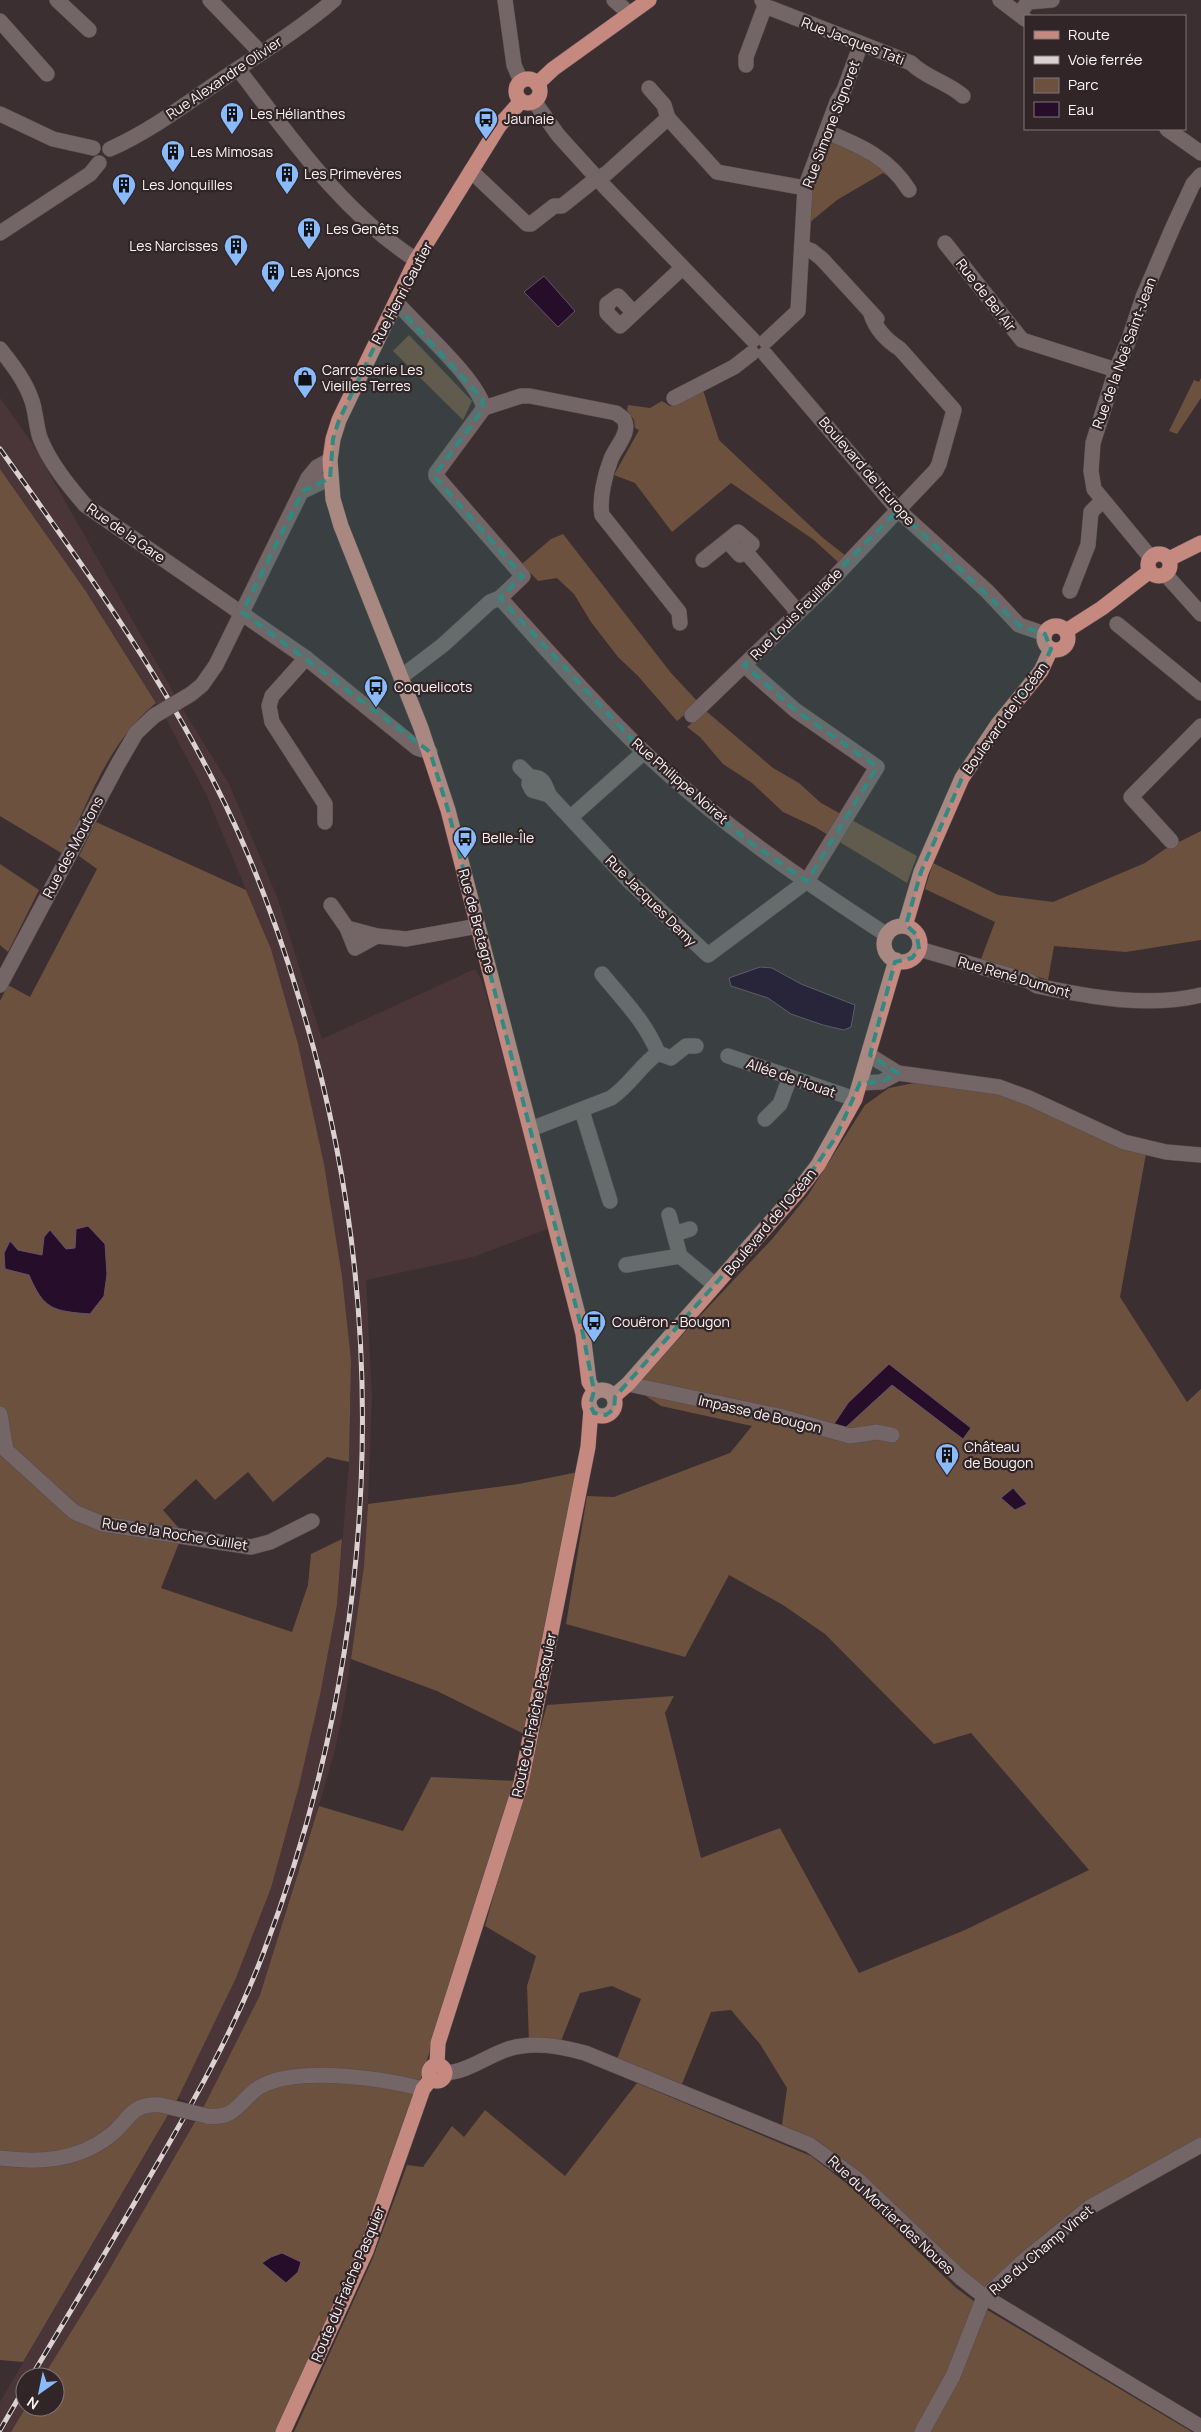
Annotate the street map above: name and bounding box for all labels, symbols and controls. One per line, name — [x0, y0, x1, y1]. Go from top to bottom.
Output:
street label: Rue Jacques Tati — [799, 12, 908, 69]
legend — [1024, 15, 1186, 130]
text: Route — [1068, 24, 1110, 45]
street label: Rue Alexandre Olivier — [162, 32, 285, 123]
text: Voie ferrée — [1068, 49, 1143, 70]
street label: Rue Simone Signoret — [798, 57, 864, 190]
text: Parc — [1068, 74, 1099, 95]
text: Eau — [1068, 99, 1094, 120]
building icon: Les Hélianthes — [219, 101, 245, 135]
place label: Les Hélianthes — [250, 104, 345, 123]
bus stop icon: Jaunaie — [473, 106, 499, 140]
place label: Jaunaie — [504, 109, 554, 128]
building icon: Les Mimosas — [160, 139, 186, 173]
place label: Les Mimosas — [190, 142, 273, 161]
building icon: Les Primevères — [274, 161, 300, 195]
place label: Les Primevères — [304, 164, 402, 183]
building icon: Les Jonquilles — [111, 172, 137, 206]
place label: Les Jonquilles — [142, 175, 233, 194]
building icon: Les Genêts — [296, 216, 322, 250]
place label: Les Genêts — [326, 219, 399, 238]
building icon: Les Narcisses — [223, 233, 249, 267]
place label: Les Narcisses — [129, 236, 218, 255]
street label: Rue Henri Gautier — [367, 238, 437, 347]
street label: Rue de Bel Air — [952, 254, 1021, 335]
building icon: Les Ajoncs — [260, 259, 286, 293]
place label: Les Ajoncs — [290, 262, 360, 281]
street label: Rue de la Noë Saint-Jean — [1087, 274, 1160, 431]
place label: Carrosserie Les Vieilles Terres — [322, 360, 423, 395]
shop icon: Carrosserie Les Vieilles Terres — [292, 365, 318, 399]
street label: Boulevard de l'Europe — [815, 412, 920, 529]
street label: Rue de la Gare — [83, 498, 169, 567]
street label: Rue Louis Feuillade — [746, 564, 846, 664]
street label: Boulevard de l'Océan — [958, 658, 1052, 777]
bus stop icon: Coquelicots — [363, 674, 389, 708]
place label: Coquelicots — [394, 677, 472, 696]
street label: Rue Philippe Noiret — [628, 733, 733, 828]
street label: Rue des Moutons — [38, 793, 107, 901]
bus stop icon: Belle-Île — [452, 825, 478, 859]
place label: Belle-Île — [482, 828, 534, 847]
street label: Rue Jacques Demy — [602, 851, 701, 951]
street label: Rue de Bretagne — [454, 867, 501, 975]
street label: Rue René Dumont — [956, 951, 1073, 1002]
street label: Allée de Houat — [744, 1053, 839, 1102]
street label: Boulevard de l'Océan — [719, 1164, 820, 1279]
bus stop icon: Couëron - Bougon — [581, 1309, 607, 1343]
place label: Couëron - Bougon — [612, 1312, 730, 1331]
street label: Impasse de Bougon — [696, 1390, 824, 1437]
place label: Château de Bougon — [964, 1437, 1033, 1472]
building icon: Château de Bougon — [934, 1442, 960, 1476]
street label: Rue de la Roche Guillet — [101, 1513, 250, 1554]
street label: Route du Fraîche Pasquier — [507, 1631, 560, 1799]
street label: Rue du Mortier des Noues — [824, 2151, 958, 2278]
street label: Rue du Champ Vinet — [985, 2200, 1097, 2299]
street label: Route du Fraîche Pasquier — [306, 2203, 389, 2365]
north arrow — [15, 2367, 65, 2417]
text: N — [23, 2393, 42, 2414]

